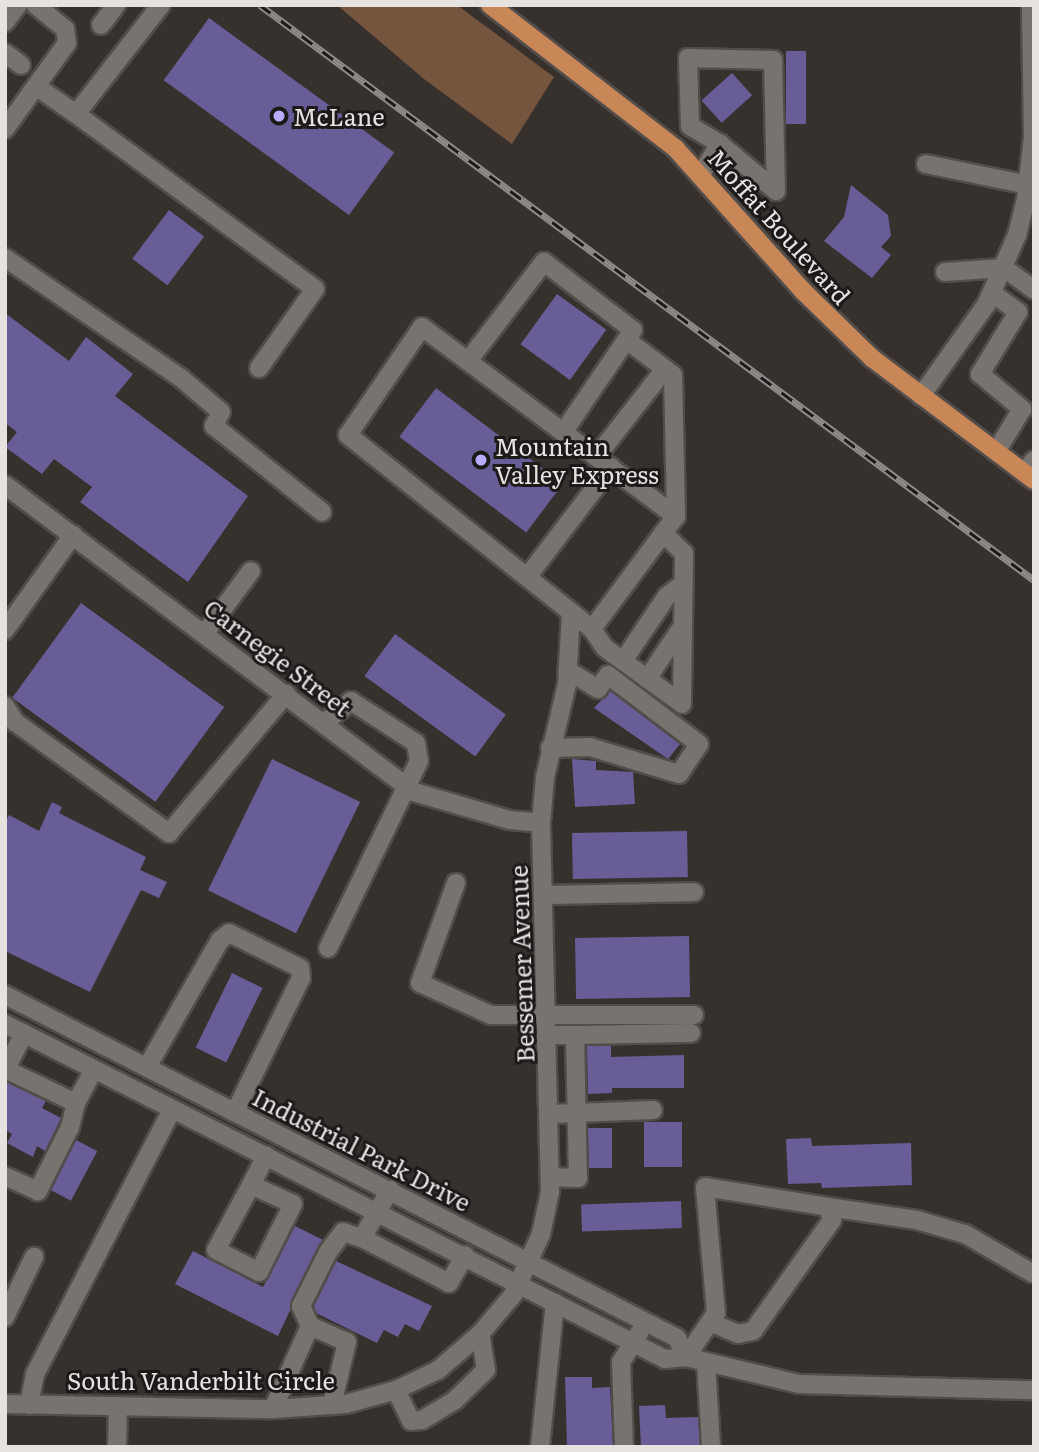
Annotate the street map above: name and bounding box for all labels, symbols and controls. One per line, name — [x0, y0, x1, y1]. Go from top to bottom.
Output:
place label: McLane — [293, 102, 385, 130]
marker: McLane — [271, 108, 287, 124]
street label: Moffat Boulevard — [703, 143, 857, 309]
place label: Mountain Valley Express — [495, 432, 659, 488]
marker: Mountain Valley Express — [473, 452, 489, 468]
street label: Carnegie Street — [199, 593, 357, 721]
street label: Bessemer Avenue — [503, 865, 539, 1063]
street label: Industrial Park Drive — [248, 1082, 476, 1216]
street label: South Vanderbilt Circle — [67, 1366, 335, 1394]

